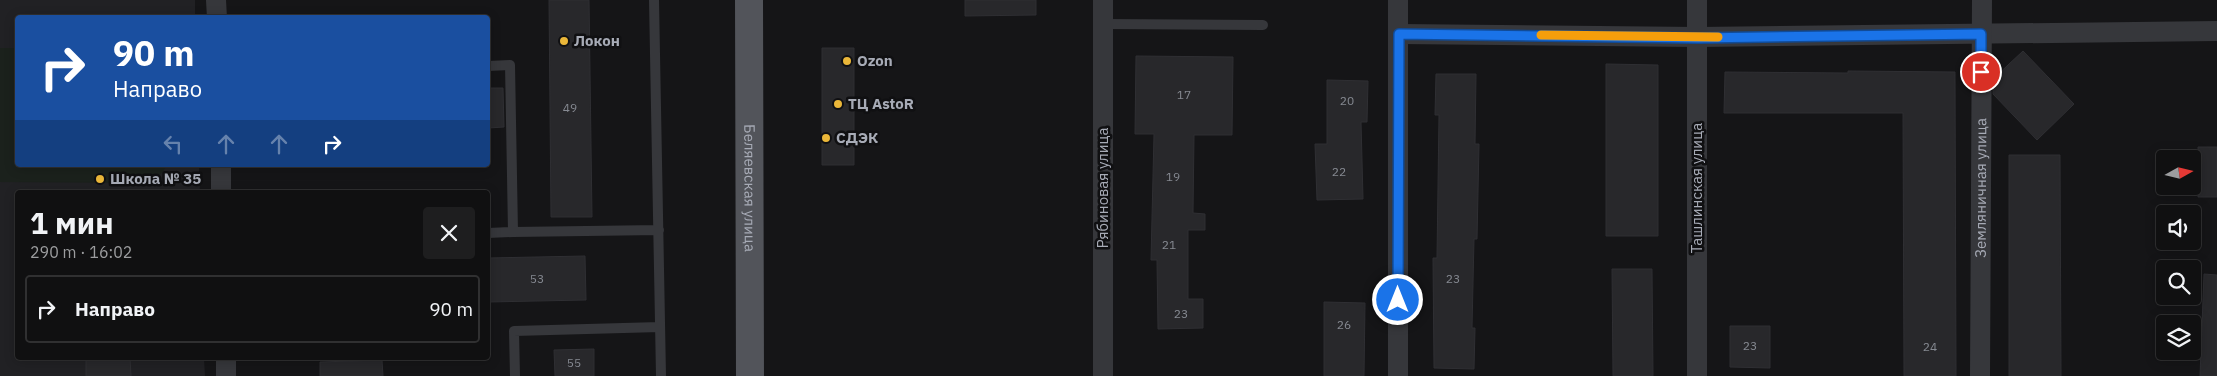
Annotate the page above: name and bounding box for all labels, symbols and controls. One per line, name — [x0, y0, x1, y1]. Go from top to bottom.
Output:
text: 90 m — [113, 30, 195, 76]
place label: Локон — [574, 31, 620, 50]
icon: right — [30, 35, 95, 100]
marker: Локон — [558, 35, 570, 47]
place label: Ozon — [857, 51, 893, 70]
pin — [1960, 51, 2002, 93]
marker: Ozon — [841, 55, 853, 67]
icon: arrive — [1967, 58, 1995, 86]
text: Направо — [113, 74, 202, 103]
house number: 17 — [1177, 87, 1191, 102]
house number: 20 — [1340, 93, 1354, 108]
place label: ТЦ AstoR — [848, 94, 914, 113]
marker: ТЦ AstoR — [832, 98, 844, 110]
house number: 49 — [563, 100, 577, 115]
street label: Земляничная улица — [1971, 118, 1990, 258]
street label: Ташлинская улица — [1687, 123, 1706, 253]
street label: Беляевская улица — [740, 124, 760, 252]
place label: СДЭК — [836, 128, 878, 147]
street label: Рябиновая улица — [1093, 128, 1112, 248]
icon: left — [159, 130, 187, 158]
icon: ahead — [212, 130, 240, 158]
icon: ahead — [265, 130, 293, 158]
icon: right — [318, 130, 346, 158]
marker: СДЭК — [820, 132, 832, 144]
north arrow — [2156, 150, 2201, 195]
map controls — [2156, 150, 2201, 360]
house number: 22 — [1332, 164, 1346, 179]
place label: Школа № 35 — [110, 169, 201, 188]
house number: 19 — [1166, 169, 1180, 184]
marker: Школа № 35 — [94, 173, 106, 185]
text: 1 мин — [30, 203, 114, 242]
button: sound — [2156, 205, 2201, 250]
button: close — [423, 207, 475, 259]
house number: 21 — [1162, 237, 1176, 252]
text: 290 m · 16:02 — [30, 242, 132, 262]
button: search — [2156, 260, 2201, 305]
house number: 53 — [530, 271, 544, 286]
house number: 23 — [1446, 271, 1460, 286]
position arrow — [1371, 273, 1423, 325]
icon: right — [32, 295, 60, 323]
text: Направо — [75, 297, 155, 321]
text: 90 m — [429, 297, 473, 321]
house number: 23 — [1174, 306, 1188, 321]
button: layers — [2156, 315, 2201, 360]
house number: 26 — [1337, 317, 1351, 332]
house number: 23 — [1743, 338, 1757, 353]
house number: 24 — [1923, 339, 1937, 354]
house number: 55 — [567, 355, 581, 370]

